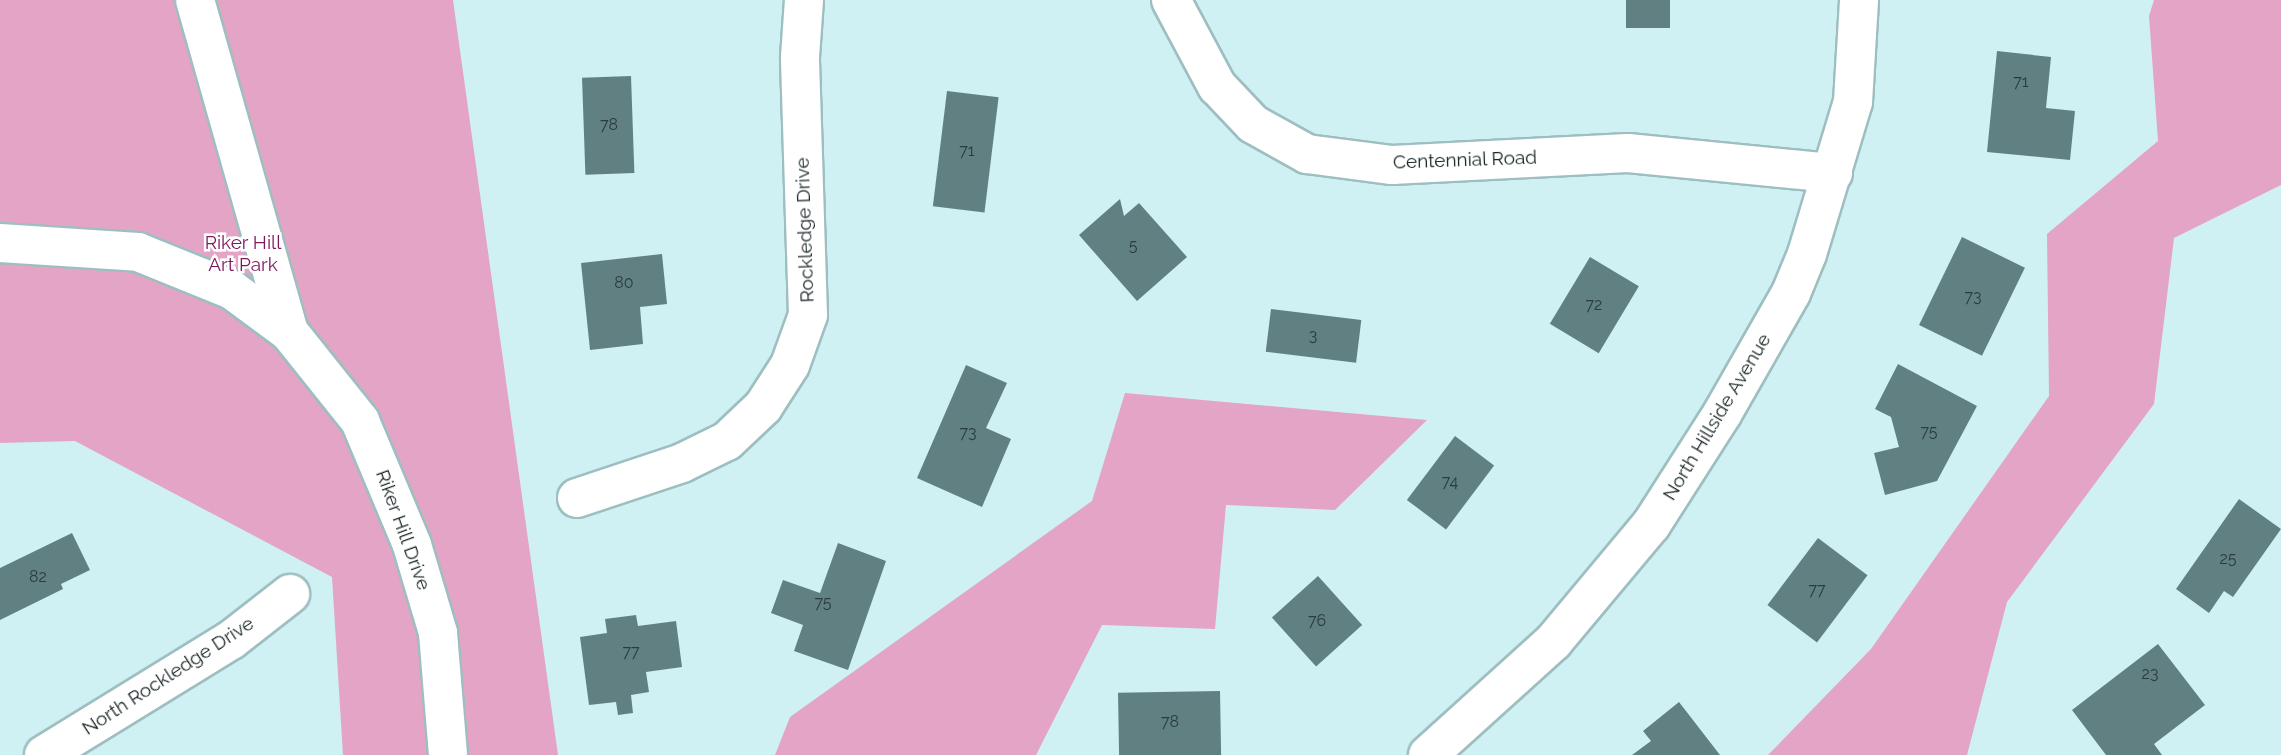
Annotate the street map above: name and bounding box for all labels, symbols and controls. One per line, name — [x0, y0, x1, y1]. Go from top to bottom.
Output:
house number: 71 — [2013, 72, 2029, 92]
house number: 78 — [600, 115, 618, 135]
house number: 71 — [959, 141, 975, 161]
street label: Centennial Road — [1392, 146, 1538, 174]
street label: Rockledge Drive — [791, 157, 819, 303]
park label: Riker Hill Art Park — [204, 232, 282, 276]
house number: 5 — [1129, 236, 1137, 256]
house number: 80 — [614, 273, 634, 293]
house number: 73 — [1964, 287, 1982, 307]
house number: 72 — [1586, 295, 1602, 315]
house number: 3 — [1309, 326, 1317, 346]
street label: North Hillside Avenue — [1658, 329, 1776, 505]
house number: 75 — [1920, 422, 1938, 442]
house number: 73 — [959, 423, 977, 443]
street label: Riker Hill Drive — [371, 466, 435, 594]
house number: 74 — [1442, 472, 1458, 492]
house number: 25 — [2219, 549, 2237, 569]
house number: 82 — [29, 567, 47, 587]
house number: 77 — [1808, 580, 1826, 600]
house number: 75 — [814, 593, 832, 613]
house number: 76 — [1308, 611, 1326, 631]
street label: North Rockledge Drive — [78, 612, 258, 740]
house number: 77 — [622, 642, 640, 662]
house number: 23 — [2142, 664, 2158, 684]
house number: 78 — [1161, 712, 1179, 732]

